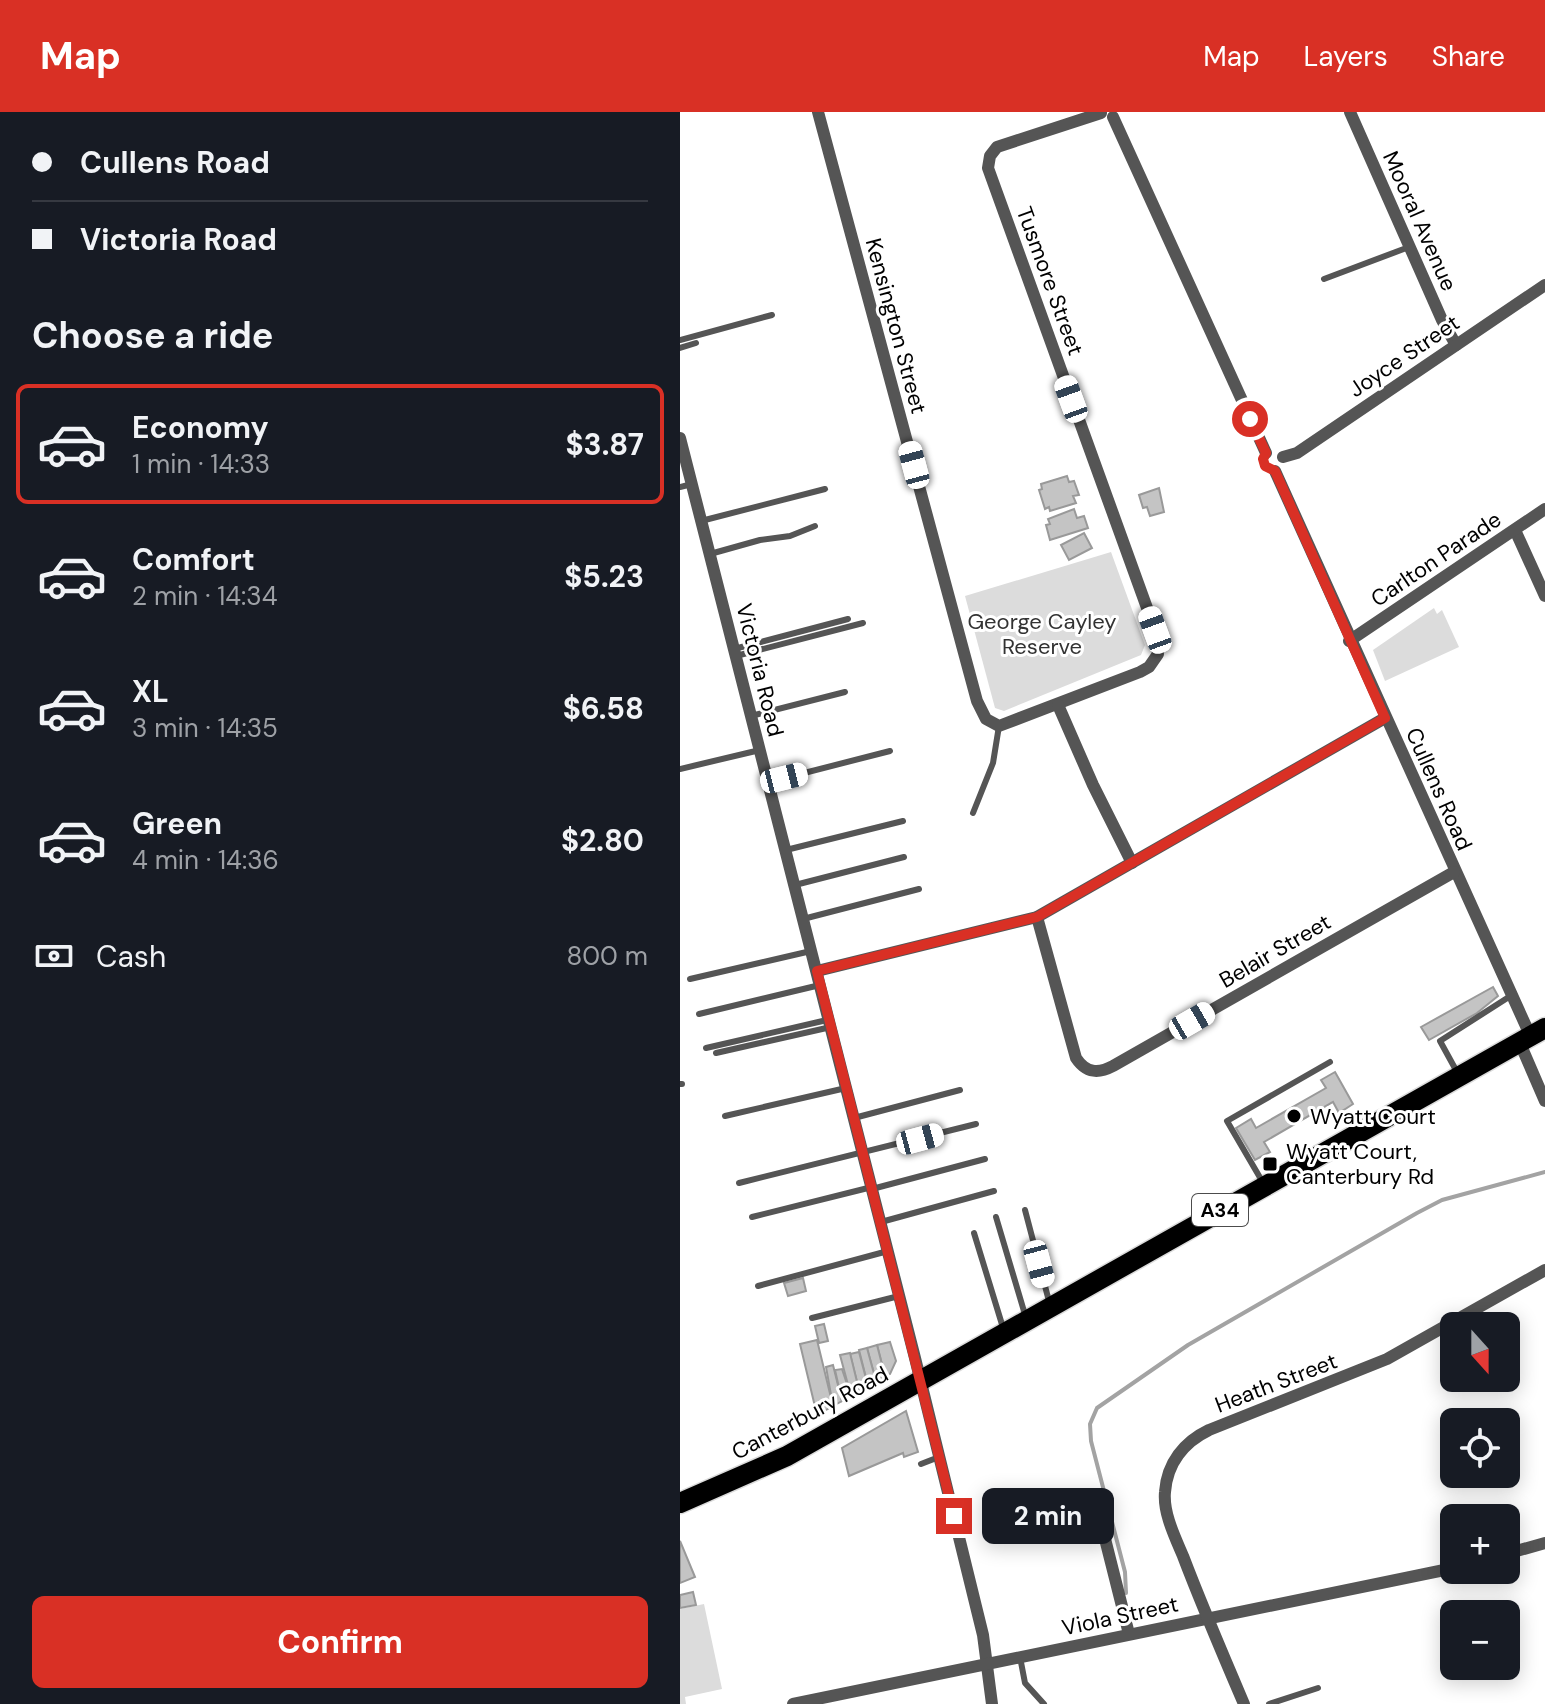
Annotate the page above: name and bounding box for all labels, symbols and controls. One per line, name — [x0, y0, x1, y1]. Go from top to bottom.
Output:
text: Map — [40, 31, 121, 81]
text: Map — [1203, 38, 1260, 75]
text: Layers — [1304, 38, 1388, 75]
text: Share — [1432, 38, 1505, 75]
text: Cullens Road — [80, 143, 270, 182]
street label: Mooral Avenue — [1376, 146, 1464, 296]
street label: Tusmore Street — [1010, 203, 1090, 359]
text: Victoria Road — [80, 220, 277, 259]
street label: Kensington Street — [859, 235, 933, 417]
street label: Joyce Street — [1343, 308, 1465, 404]
text: Choose a ride — [32, 312, 273, 359]
car — [1052, 372, 1090, 426]
route start — [1232, 401, 1268, 437]
icon: car — [36, 408, 108, 480]
text: Economy — [132, 408, 269, 447]
text: $3.87 — [565, 425, 644, 464]
car — [896, 439, 932, 491]
text: 1 min · 14:33 — [132, 447, 270, 481]
street label: Carlton Parade — [1365, 505, 1507, 613]
icon: car — [36, 540, 108, 612]
text: Comfort — [132, 540, 255, 579]
text: $5.23 — [564, 557, 644, 596]
text: 2 min · 14:34 — [132, 579, 278, 613]
street label: Victoria Road — [729, 600, 791, 740]
car — [1136, 603, 1174, 657]
park label: George Cayley Reserve — [967, 607, 1117, 661]
icon: car — [36, 672, 108, 744]
text: XL — [132, 672, 169, 711]
text: $6.58 — [563, 689, 644, 728]
text: 3 min · 14:35 — [132, 711, 278, 745]
street label: Cullens Road — [1399, 723, 1479, 855]
car — [758, 761, 810, 795]
icon: car — [36, 804, 108, 876]
text: Green — [132, 804, 222, 843]
text: $2.80 — [561, 821, 644, 860]
text: 4 min · 14:36 — [132, 843, 279, 877]
street label: Belair Street — [1214, 907, 1336, 995]
icon: cash — [32, 934, 76, 978]
text: Cash — [96, 937, 166, 976]
text: 800 m — [567, 939, 648, 973]
car — [1165, 999, 1219, 1043]
place label: Wyatt Court — [1310, 1102, 1436, 1131]
marker: Wyatt Court — [1285, 1107, 1303, 1125]
car — [894, 1121, 946, 1157]
place label: Wyatt Court, Canterbury Rd — [1286, 1137, 1434, 1191]
marker: Wyatt Court, Canterbury Rd — [1261, 1155, 1279, 1173]
road number: A34 — [1192, 1194, 1248, 1226]
car — [1021, 1238, 1057, 1290]
north arrow — [1440, 1312, 1520, 1392]
map controls — [1440, 1312, 1520, 1680]
street label: Heath Street — [1211, 1346, 1341, 1420]
street label: Canterbury Road — [727, 1360, 893, 1466]
button: locate — [1440, 1408, 1520, 1488]
callout: 2 min — [982, 1488, 1114, 1544]
route end — [936, 1498, 972, 1534]
text: 2 min — [1014, 1499, 1082, 1533]
button: + — [1440, 1504, 1520, 1584]
street label: Viola Street — [1059, 1590, 1181, 1642]
button: Confirm — [32, 1596, 648, 1688]
button: − — [1440, 1600, 1520, 1680]

